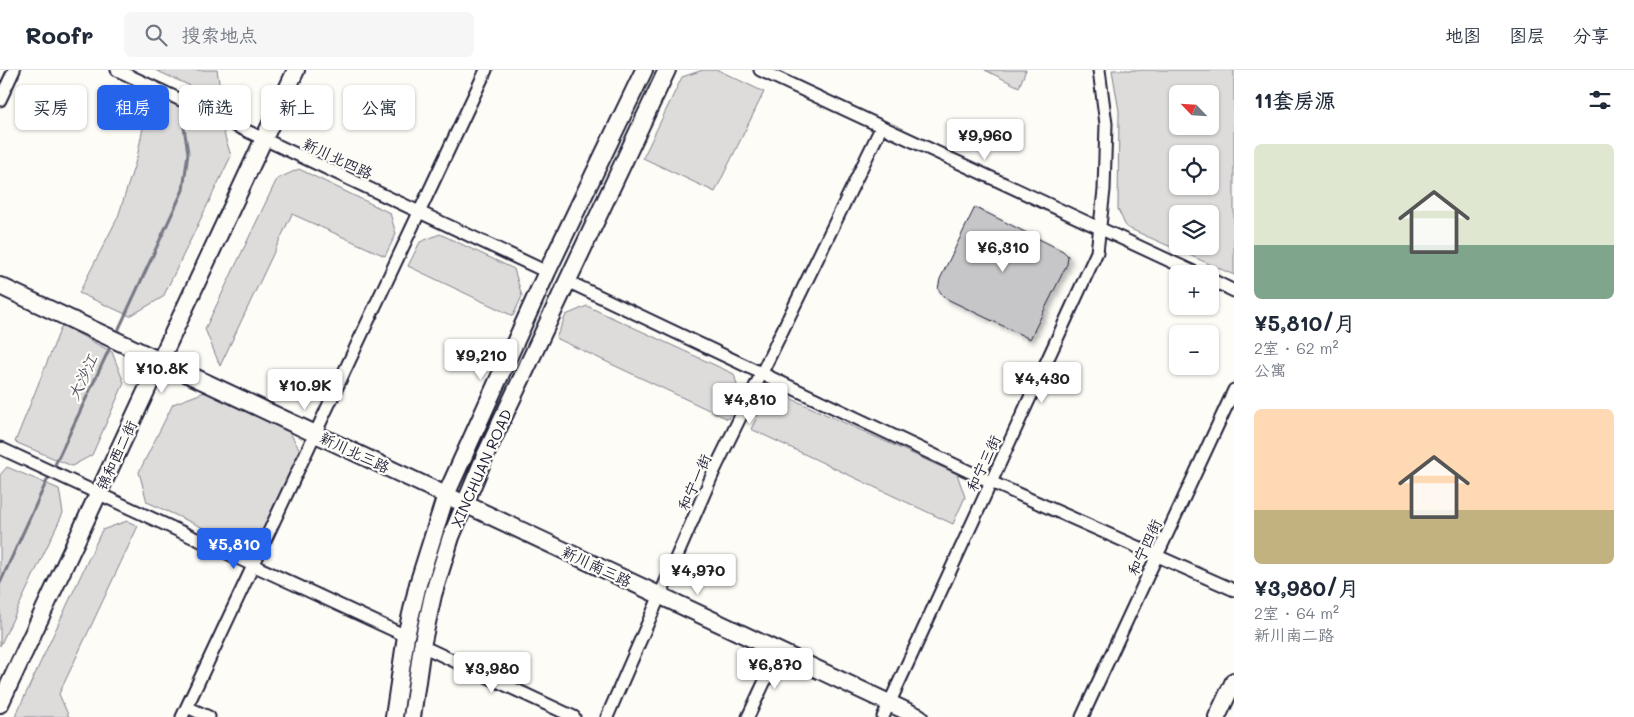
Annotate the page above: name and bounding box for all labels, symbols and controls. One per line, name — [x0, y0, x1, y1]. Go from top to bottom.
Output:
search box — [124, 12, 474, 57]
text: Roofr — [25, 19, 94, 50]
icon: search — [142, 21, 170, 49]
text: 搜索地点 — [182, 22, 258, 47]
text: 地图 — [1445, 23, 1481, 47]
text: 图层 — [1509, 23, 1545, 47]
text: 分享 — [1573, 23, 1609, 47]
chip: 买房 — [15, 85, 87, 130]
chip: 租房 — [97, 85, 169, 130]
chip: 筛选 — [179, 85, 251, 130]
chip: 新上 — [261, 85, 333, 130]
chip: 公寓 — [343, 85, 415, 130]
north arrow — [1169, 85, 1219, 135]
map controls — [1169, 85, 1219, 375]
text: 11套房源 — [1254, 86, 1336, 113]
icon: filters — [1586, 86, 1614, 114]
pin: ¥9,960 — [944, 118, 1026, 161]
text: ¥9,960 — [958, 124, 1012, 145]
street label: 新川北四路 — [300, 133, 376, 183]
button: locate — [1169, 145, 1219, 195]
icon: home — [1389, 177, 1479, 267]
button: layers — [1169, 205, 1219, 255]
pin: ¥6,310 — [962, 230, 1044, 273]
text: ¥6,310 — [977, 236, 1029, 257]
button: + — [1169, 265, 1219, 315]
text: ¥5,810/月 — [1254, 309, 1356, 336]
button: − — [1169, 325, 1219, 375]
text: 2室 · 62 m² — [1254, 337, 1339, 358]
pin: ¥9,210 — [440, 338, 522, 381]
text: ¥9,210 — [455, 344, 507, 365]
water label: 大沙江 — [62, 350, 102, 403]
pin: ¥10.8K — [121, 352, 203, 394]
text: ¥10.8K — [135, 357, 189, 378]
text: 公寓 — [1254, 359, 1286, 380]
pin: ¥4,430 — [1001, 362, 1083, 404]
text: ¥4,430 — [1014, 367, 1070, 388]
pin: ¥10.9K — [264, 368, 346, 411]
text: ¥10.9K — [279, 374, 331, 395]
pin: ¥4,810 — [709, 382, 791, 425]
text: ¥4,810 — [724, 388, 776, 409]
street label: XINCHUAN ROAD — [446, 406, 516, 530]
street label: 锦和西二街 — [91, 417, 141, 493]
street label: 新川北三路 — [317, 427, 393, 477]
street label: 和宁三街 — [961, 432, 1005, 494]
icon: home — [1389, 442, 1479, 532]
street label: 和宁一街 — [673, 451, 715, 513]
street label: 和宁四街 — [1122, 516, 1166, 578]
pin: ¥5,810 — [193, 528, 275, 570]
text: ¥5,810 — [208, 533, 260, 554]
street label: 新川南三路 — [559, 541, 635, 591]
pin: ¥4,970 — [657, 554, 739, 596]
text: ¥4,970 — [671, 559, 725, 580]
text: ¥3,980/月 — [1254, 574, 1359, 601]
text: 2室 · 64 m² — [1254, 602, 1339, 623]
text: 新川南二路 — [1254, 624, 1334, 645]
pin: ¥6,870 — [734, 648, 816, 690]
pin: ¥3,980 — [451, 652, 533, 694]
text: ¥6,870 — [748, 653, 802, 674]
text: ¥3,980 — [465, 657, 519, 678]

